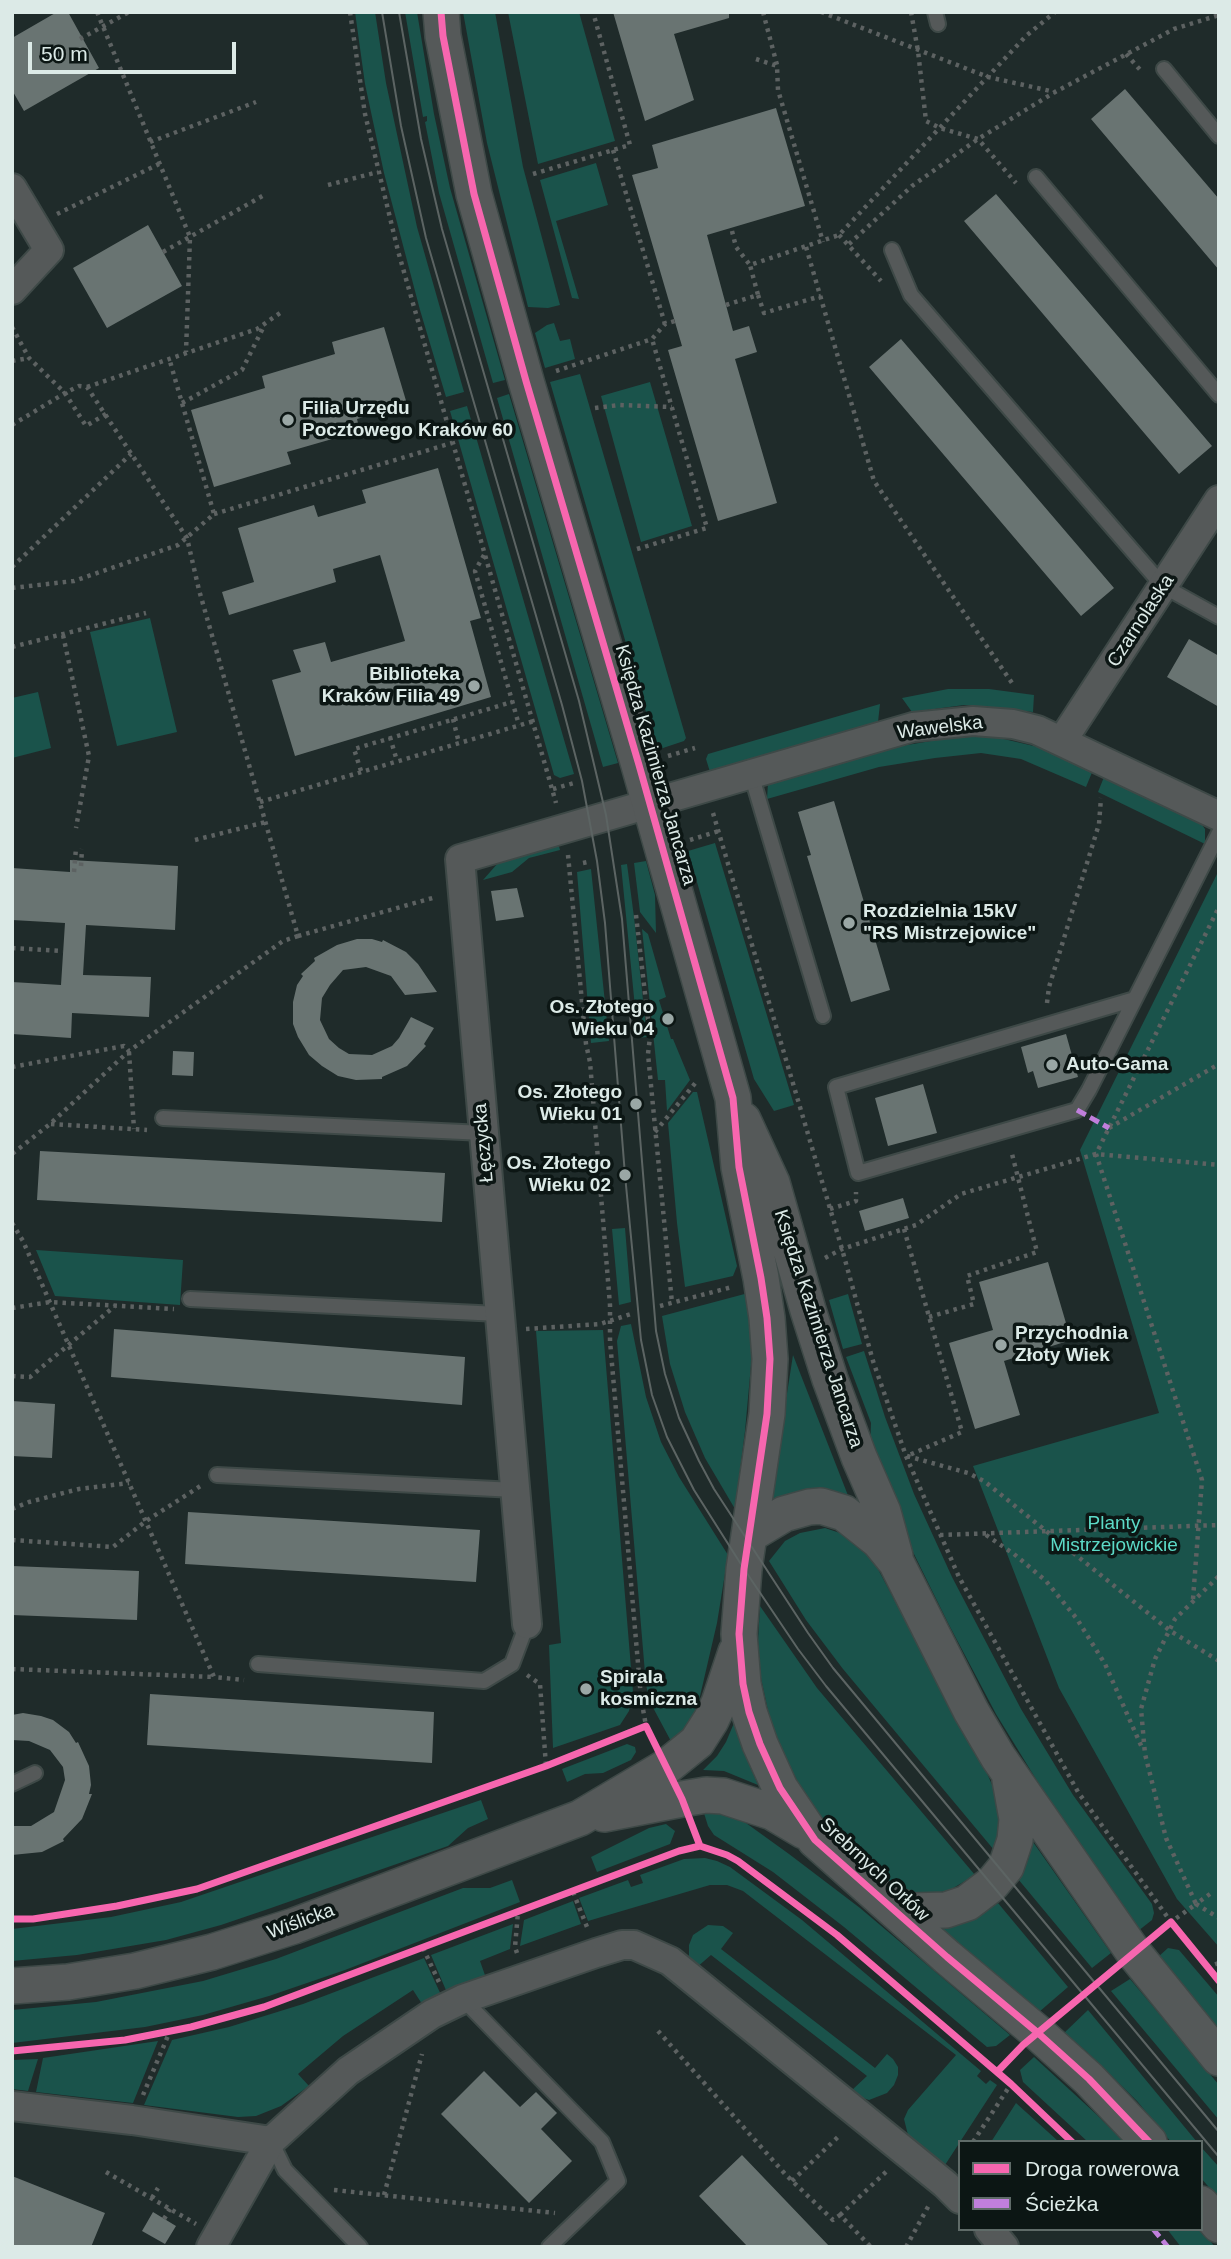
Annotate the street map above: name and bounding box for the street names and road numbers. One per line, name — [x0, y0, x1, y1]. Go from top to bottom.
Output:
street label: Czarnolaska — [1103, 571, 1179, 671]
street label: Księdza Kazimierza Jancarza — [610, 642, 700, 888]
street label: Wawelska — [896, 711, 984, 745]
street label: Łęczycka — [469, 1103, 499, 1183]
street label: Księdza Kazimierza Jancarza — [769, 1207, 867, 1451]
street label: Srebrnych Orłów — [814, 1813, 934, 1927]
street label: Wiślicka — [264, 1899, 338, 1945]

